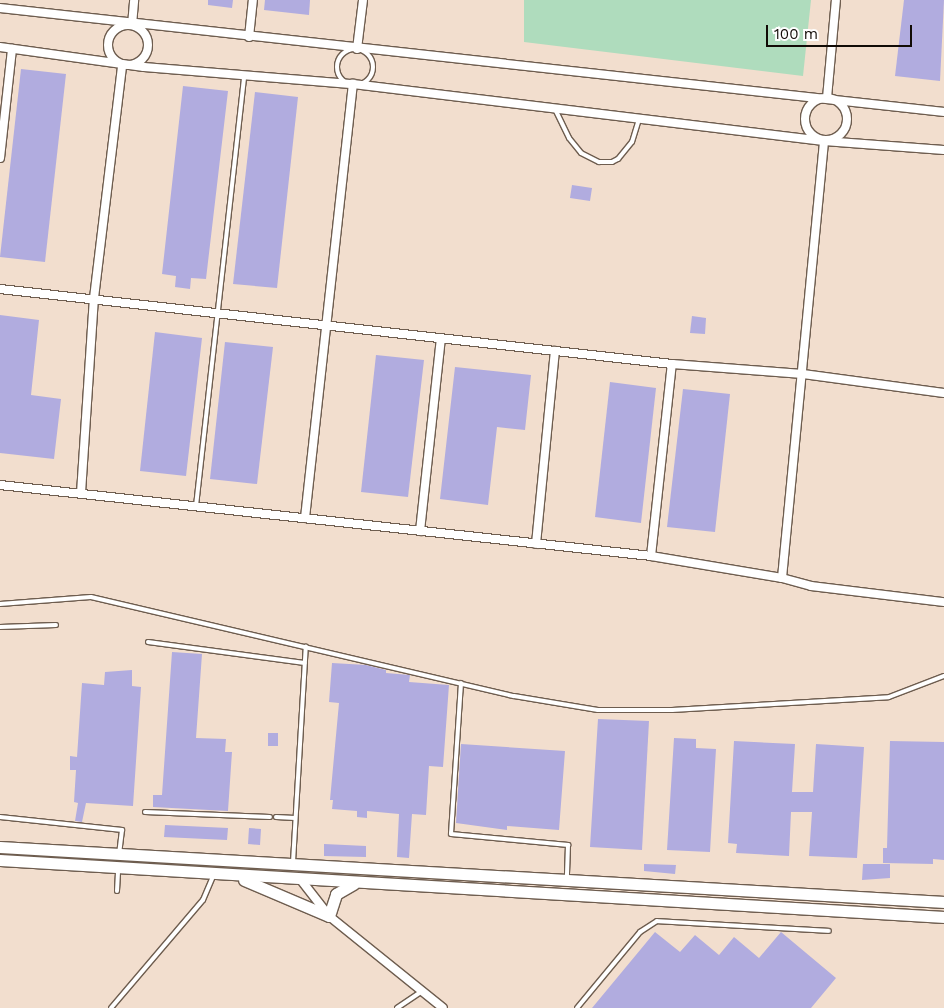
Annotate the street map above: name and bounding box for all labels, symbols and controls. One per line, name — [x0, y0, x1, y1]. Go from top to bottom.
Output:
scale bar — [769, 15, 915, 47]
text: 100 m — [774, 25, 818, 43]

